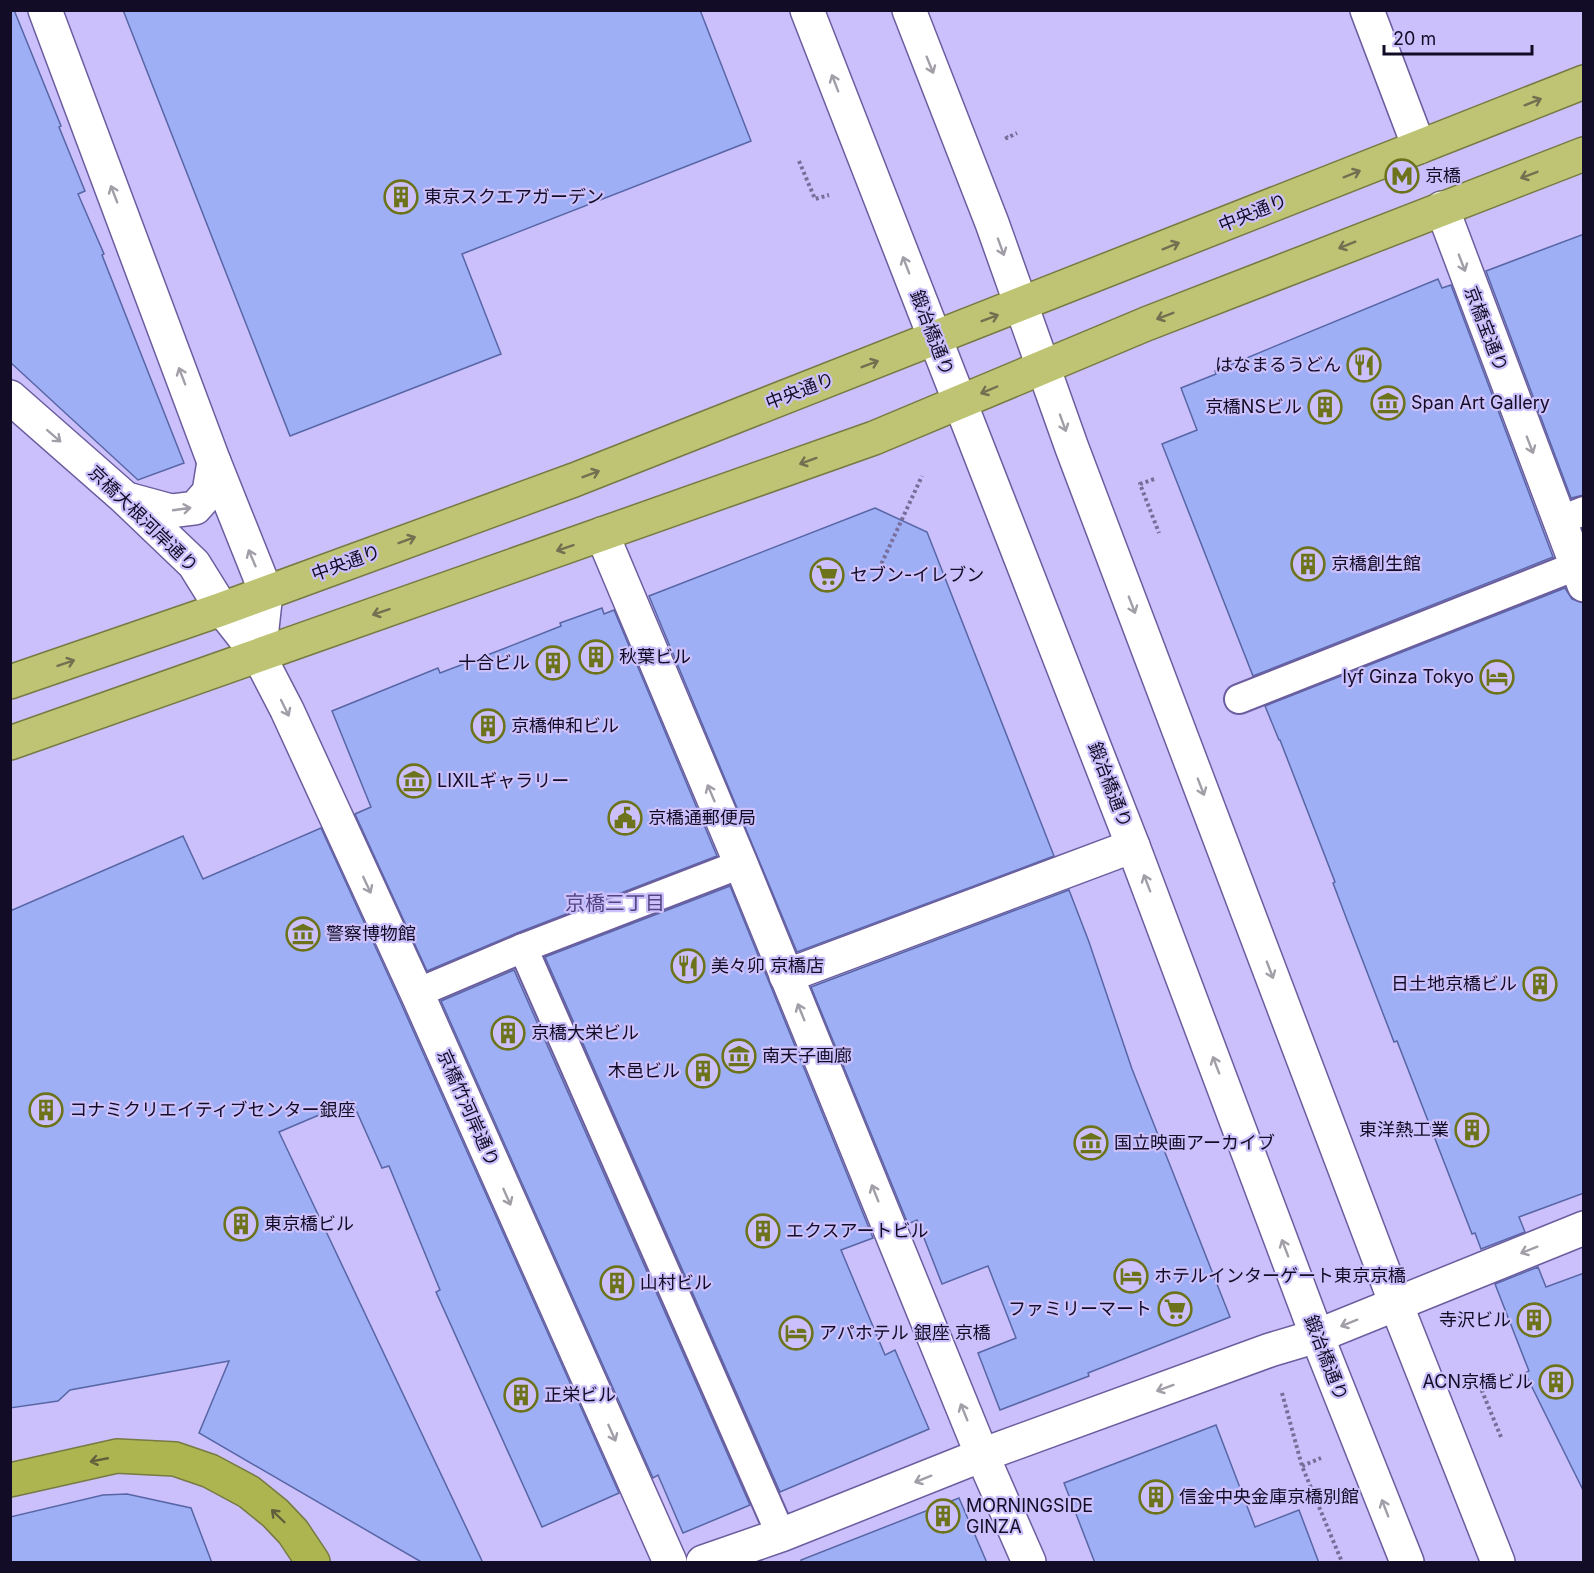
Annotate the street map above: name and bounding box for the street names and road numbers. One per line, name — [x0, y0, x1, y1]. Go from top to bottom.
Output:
street label: 中央通り — [1216, 189, 1290, 236]
street label: 京橋宝通り — [1461, 283, 1512, 375]
street label: 鍛冶橋通り — [907, 287, 958, 379]
street label: 中央通り — [762, 368, 837, 413]
street label: 京橋大根河岸通り — [84, 461, 202, 576]
street label: 中央通り — [308, 540, 383, 585]
street label: 鍛冶橋通り — [1085, 739, 1136, 831]
street label: 京橋竹河岸通り — [433, 1046, 504, 1170]
street label: 鍛冶橋通り — [1301, 1312, 1352, 1404]

